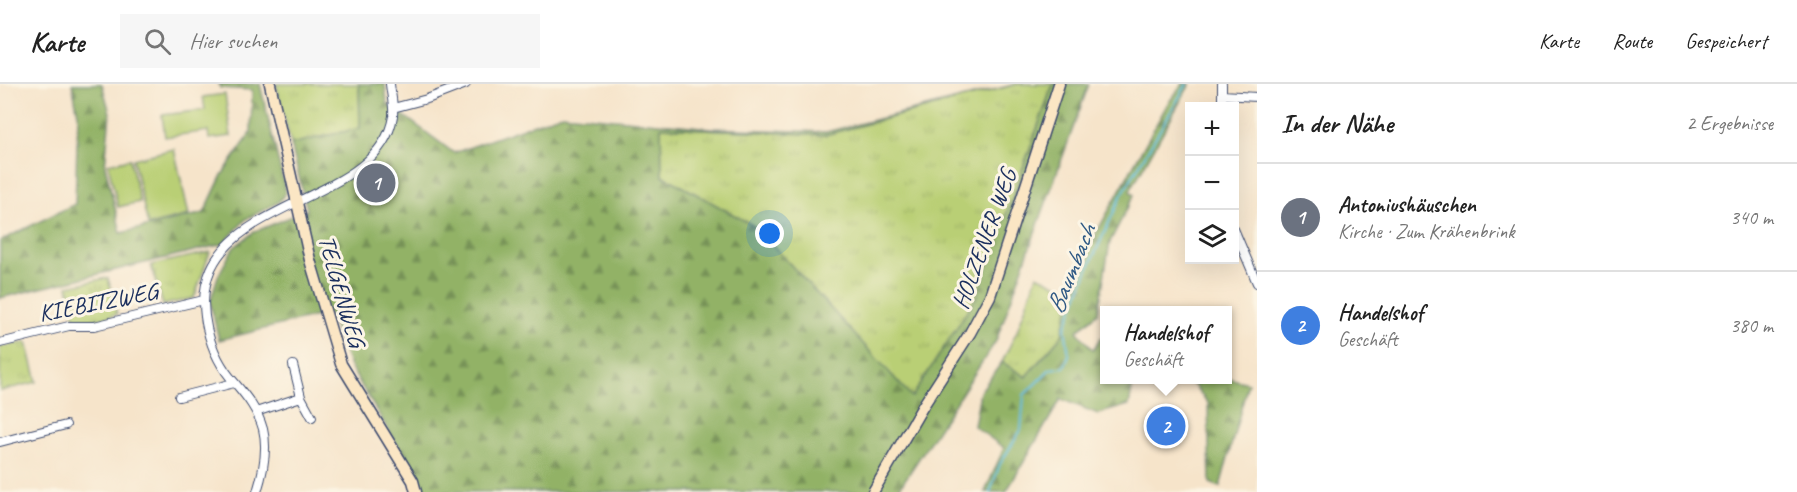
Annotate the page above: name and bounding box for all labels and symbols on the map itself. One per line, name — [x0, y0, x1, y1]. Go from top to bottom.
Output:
pin: 1 — [356, 160, 395, 206]
street label: HOLZENER WEG — [945, 163, 1024, 313]
water label: Baumbach — [1038, 218, 1104, 318]
your location — [755, 219, 784, 248]
street label: TELGENWEG — [312, 232, 373, 353]
street label: KIEBITZWEG — [36, 275, 163, 328]
pin: 2 — [1146, 404, 1186, 448]

